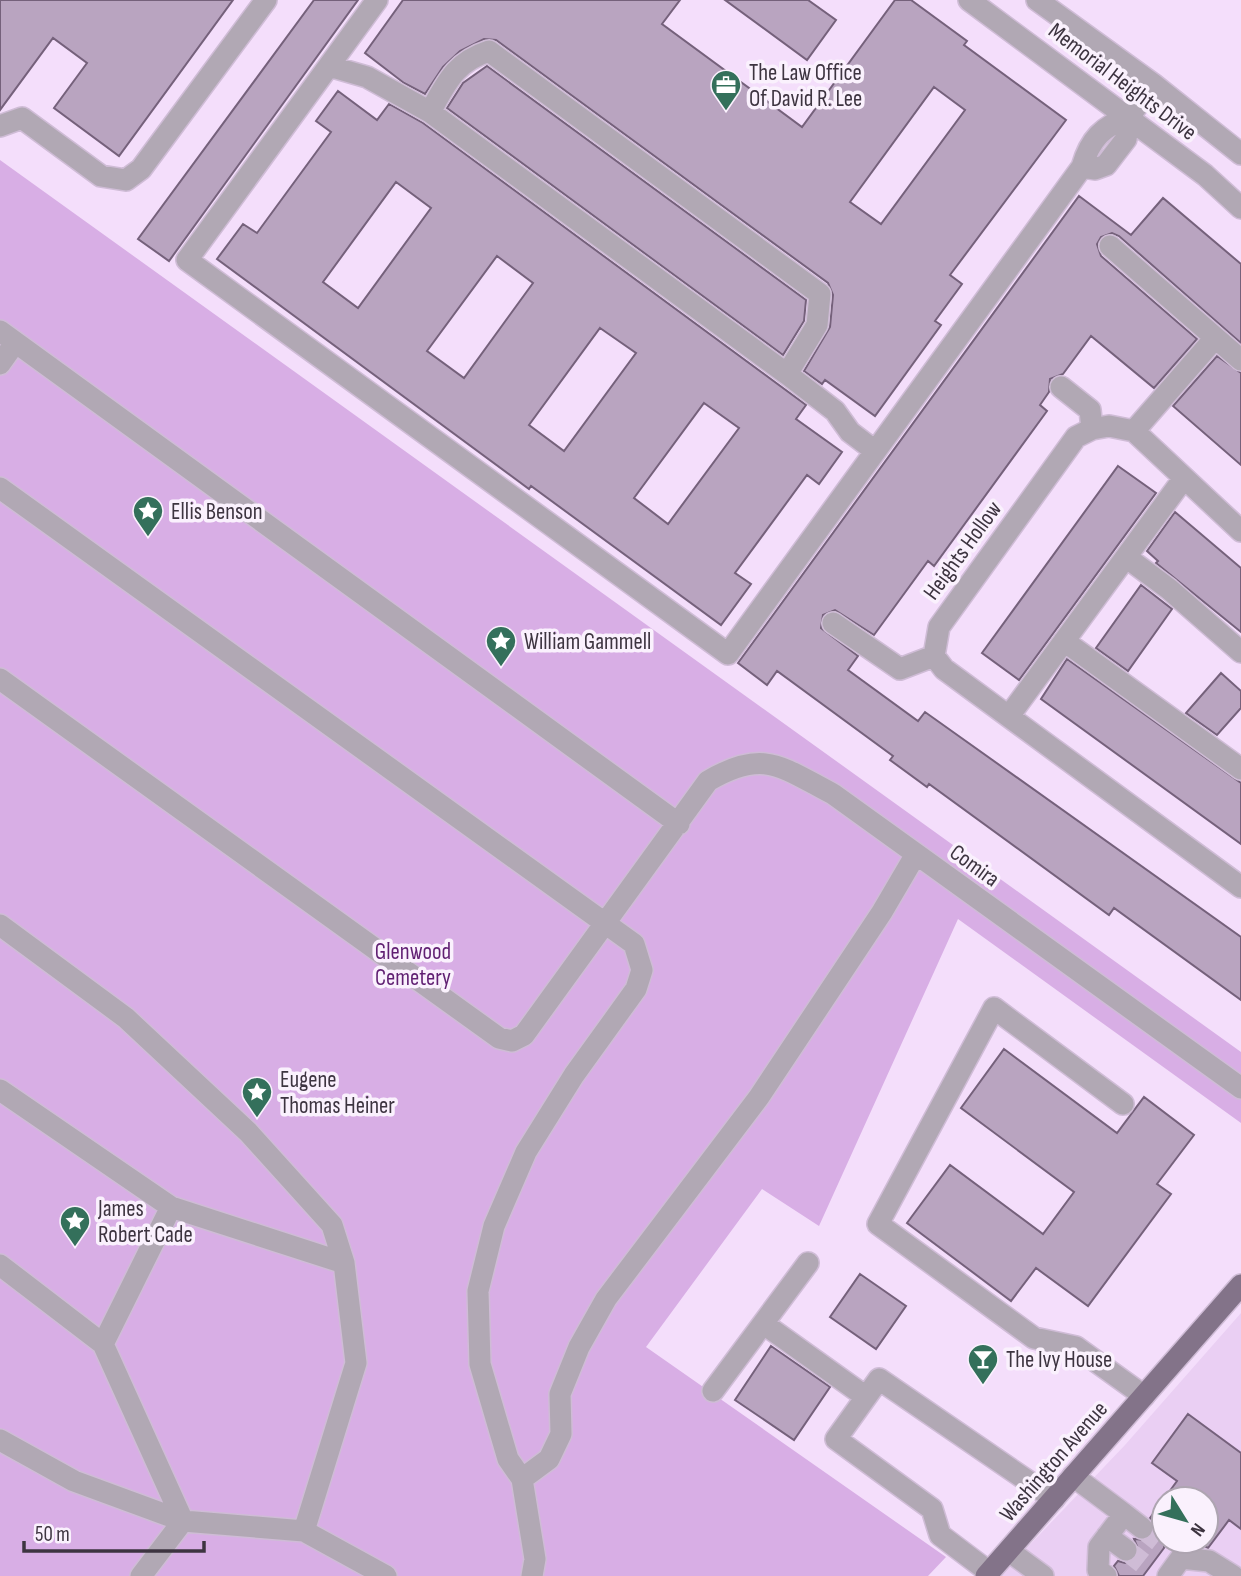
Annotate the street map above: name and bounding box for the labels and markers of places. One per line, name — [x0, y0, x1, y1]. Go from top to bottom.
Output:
place label: The Law Office Of David R. Lee — [749, 59, 862, 113]
office icon: The Law Office Of David R. Lee — [709, 68, 743, 112]
place icon: Ellis Benson — [131, 494, 165, 538]
place label: Ellis Benson — [171, 498, 263, 526]
place icon: William Gammell — [484, 624, 518, 668]
place label: William Gammell — [524, 628, 651, 656]
place label: Eugene Thomas Heiner — [280, 1066, 395, 1120]
place icon: Eugene Thomas Heiner — [240, 1075, 274, 1119]
place label: James Robert Cade — [97, 1195, 193, 1249]
place icon: James Robert Cade — [58, 1204, 92, 1248]
bar icon: The Ivy House — [966, 1342, 1000, 1386]
place label: The Ivy House — [1006, 1346, 1112, 1374]

